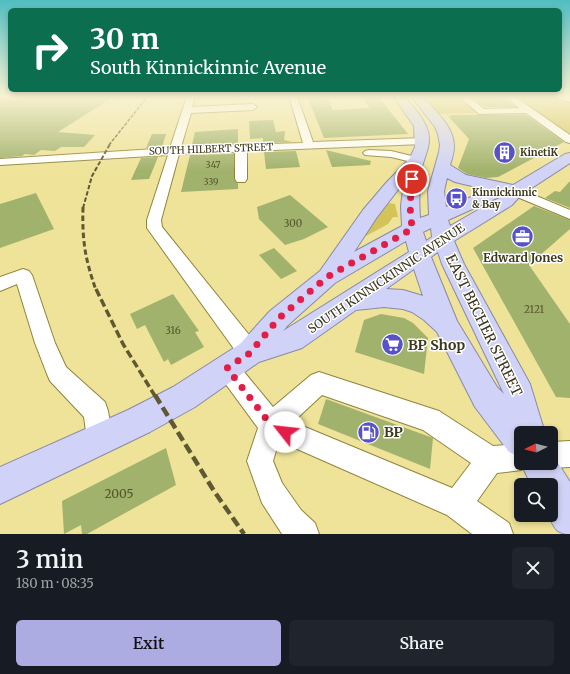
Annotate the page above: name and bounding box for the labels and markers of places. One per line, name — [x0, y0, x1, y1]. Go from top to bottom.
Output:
building icon: KinetiK — [492, 139, 518, 165]
place label: KinetiK — [520, 146, 558, 159]
pin — [395, 162, 429, 196]
bus stop icon: Kinnickinnic & Bay — [444, 185, 470, 211]
place label: Kinnickinnic & Bay — [472, 186, 537, 211]
office icon: Edward Jones — [510, 223, 536, 249]
place label: Edward Jones — [483, 250, 563, 265]
supermarket icon: BP Shop — [379, 332, 405, 358]
place label: BP Shop — [408, 336, 465, 354]
fuel station icon: BP — [356, 419, 382, 445]
place label: BP — [384, 423, 403, 441]

